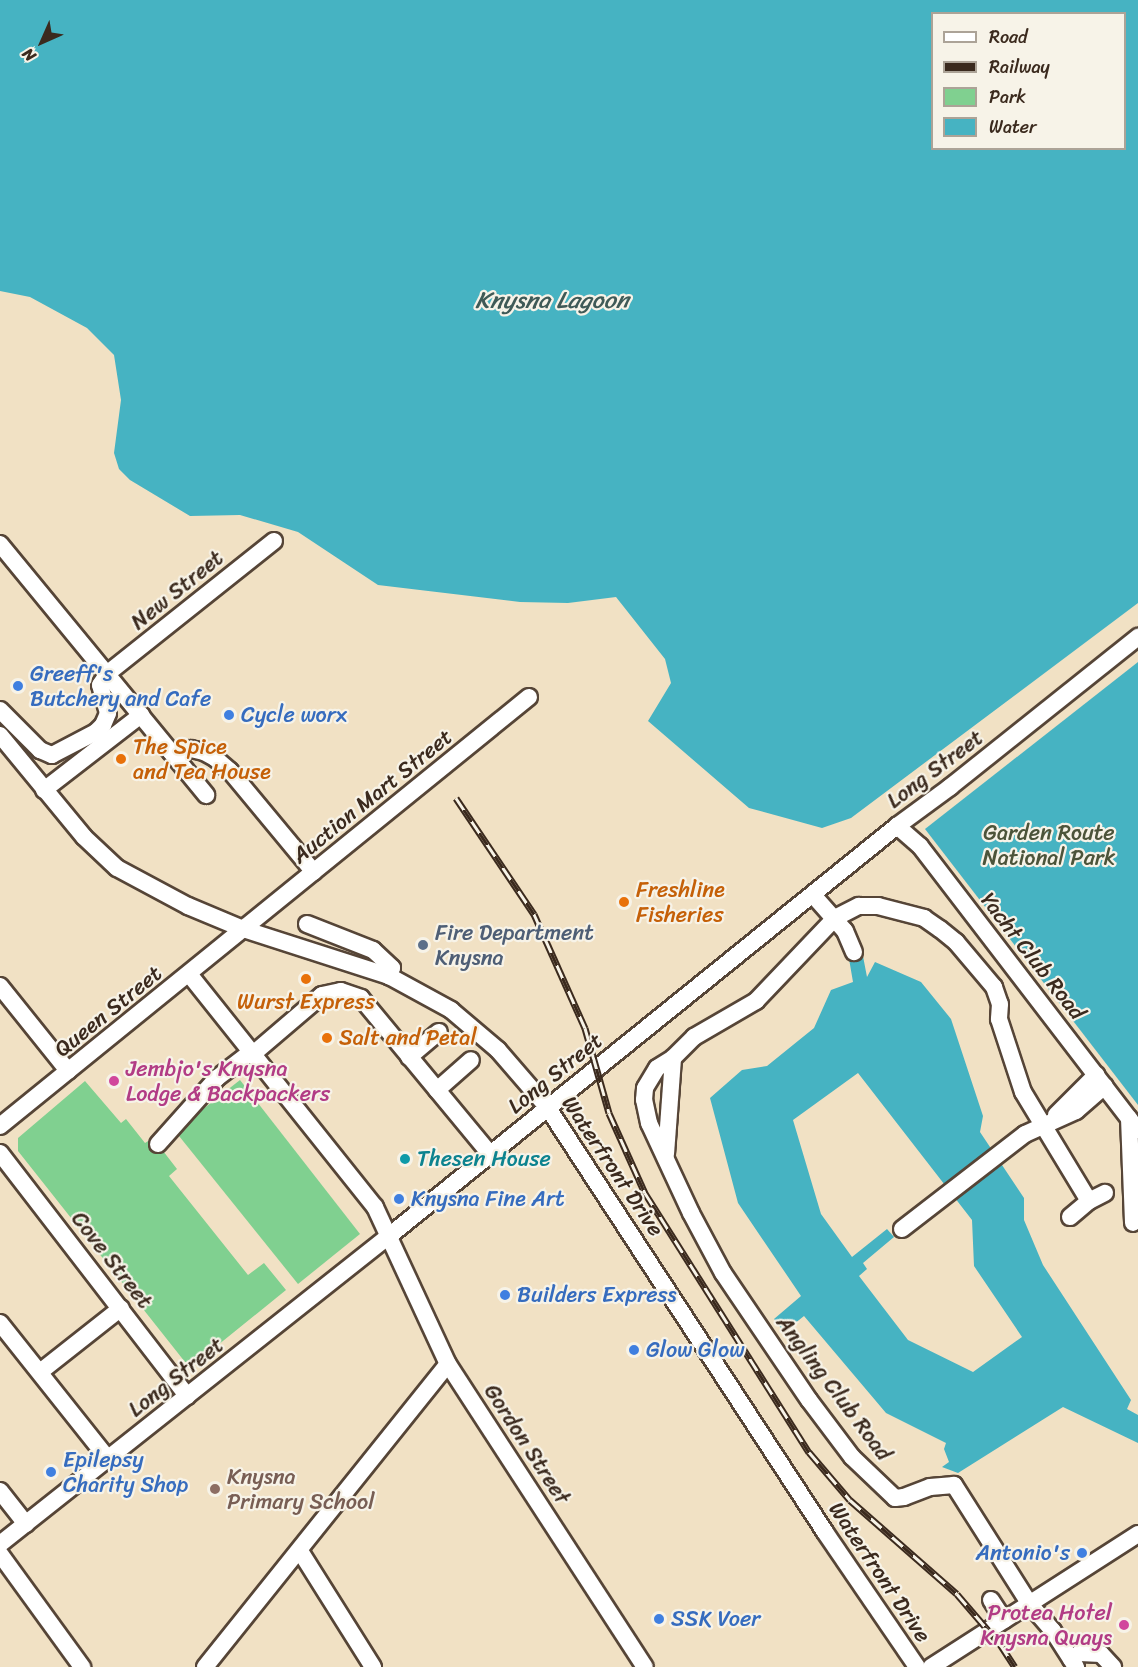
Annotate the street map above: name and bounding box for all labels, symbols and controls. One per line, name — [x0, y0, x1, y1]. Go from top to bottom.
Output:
north arrow — [12, 12, 72, 72]
legend — [931, 12, 1126, 150]
text: Road — [989, 21, 1028, 53]
text: N — [15, 41, 43, 69]
text: Railway — [989, 51, 1050, 83]
text: Park — [989, 81, 1026, 113]
text: Water — [989, 111, 1036, 143]
water label: Knysna Lagoon — [475, 287, 629, 315]
street label: New Street — [125, 545, 229, 635]
place label: Greeff's Butchery and Cafe — [30, 660, 211, 712]
marker: Greeff's Butchery and Cafe — [11, 679, 25, 693]
place label: Cycle worx — [241, 702, 347, 728]
marker: Cycle worx — [222, 708, 236, 722]
street label: Auction Mart Street — [286, 723, 458, 869]
street label: Long Street — [882, 724, 988, 814]
place label: The Spice and Tea House — [133, 733, 271, 784]
marker: The Spice and Tea House — [114, 752, 128, 766]
park label: Garden Route National Park — [983, 819, 1115, 870]
place label: Freshline Fisheries — [636, 876, 725, 927]
street label: Yacht Club Road — [975, 887, 1091, 1025]
marker: Freshline Fisheries — [617, 895, 631, 909]
place label: Fire Department Knysna — [435, 919, 592, 970]
marker: Fire Department Knysna — [416, 938, 430, 952]
street label: Queen Street — [49, 960, 167, 1062]
marker: Wurst Express — [299, 972, 313, 986]
place label: Wurst Express — [237, 989, 375, 1015]
place label: Salt and Petal — [339, 1025, 477, 1051]
street label: Long Street — [502, 1027, 608, 1119]
marker: Salt and Petal — [320, 1031, 334, 1045]
place label: Jembjo's Knysna Lodge & Backpackers — [126, 1055, 329, 1106]
marker: Jembjo's Knysna Lodge & Backpackers — [107, 1074, 121, 1088]
street label: Waterfront Drive — [556, 1091, 670, 1241]
place label: Thesen House — [417, 1146, 550, 1172]
marker: Thesen House — [398, 1152, 412, 1166]
place label: Knysna Fine Art — [411, 1186, 565, 1212]
marker: Knysna Fine Art — [392, 1192, 406, 1206]
street label: Cove Street — [66, 1206, 158, 1314]
place label: Builders Express — [517, 1282, 678, 1308]
marker: Builders Express — [498, 1288, 512, 1302]
street label: Angling Club Road — [771, 1310, 897, 1466]
street label: Long Street — [123, 1332, 229, 1422]
place label: Glow Glow — [646, 1337, 744, 1363]
marker: Glow Glow — [627, 1343, 641, 1357]
street label: Gordon Street — [478, 1379, 576, 1509]
place label: Epilepsy Charity Shop — [63, 1446, 189, 1498]
place label: Knysna Primary School — [227, 1463, 374, 1514]
marker: Epilepsy Charity Shop — [44, 1465, 58, 1479]
marker: Knysna Primary School — [208, 1482, 222, 1496]
street label: Waterfront Drive — [823, 1497, 937, 1647]
place label: Antonio's — [976, 1540, 1070, 1566]
marker: Antonio's — [1075, 1546, 1089, 1560]
place label: Protea Hotel Knysna Quays — [979, 1599, 1112, 1651]
place label: SSK Voer — [671, 1606, 760, 1632]
marker: SSK Voer — [652, 1612, 666, 1626]
marker: Protea Hotel Knysna Quays — [1117, 1618, 1131, 1632]

